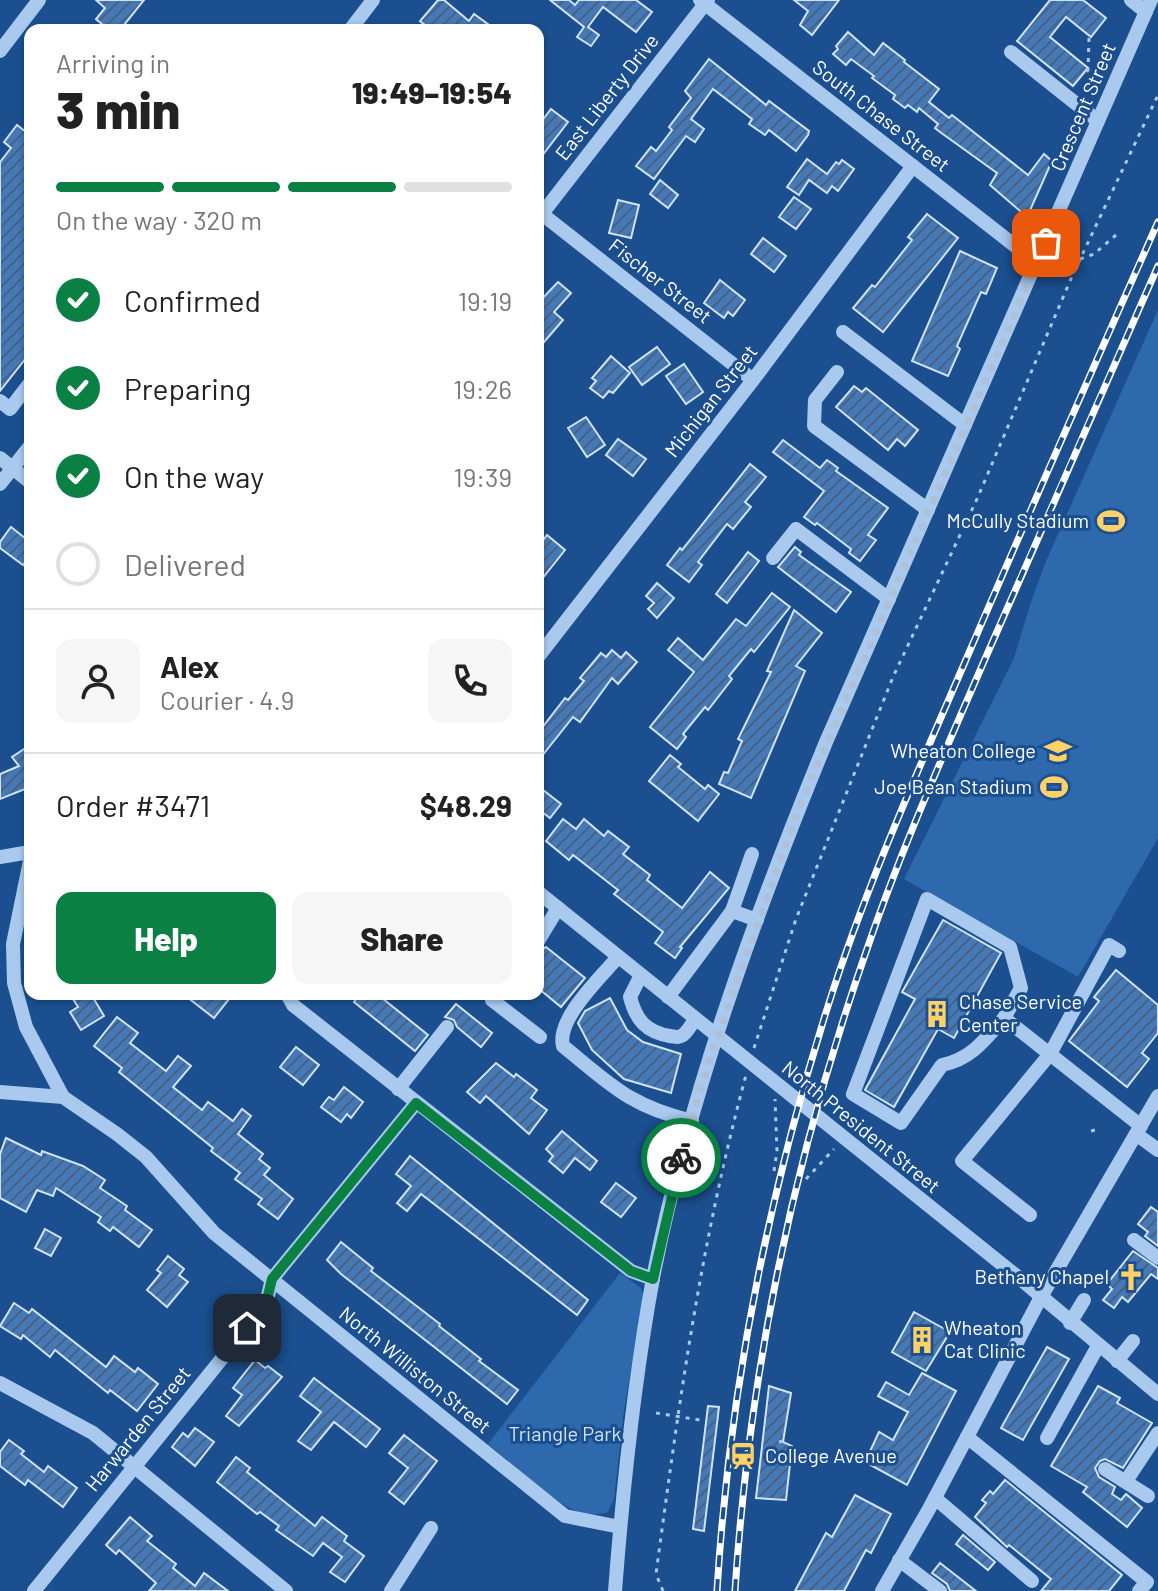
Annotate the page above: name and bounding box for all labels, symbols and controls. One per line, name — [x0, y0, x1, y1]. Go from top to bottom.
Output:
street label: East Liberty Drive — [549, 28, 663, 164]
street label: Crescent Street — [1044, 39, 1120, 174]
text: Arriving in — [56, 47, 170, 78]
street label: South Chase Street — [808, 54, 955, 176]
text: 19:49–19:54 — [352, 74, 512, 110]
text: 3 min — [56, 77, 180, 139]
text: On the way · 320 m — [56, 204, 262, 235]
pin — [1012, 209, 1080, 277]
icon: bag — [1024, 221, 1068, 265]
street label: Fischer Street — [605, 233, 717, 328]
icon: check — [56, 278, 100, 322]
text: Confirmed — [124, 282, 261, 318]
text: 19:19 — [458, 285, 512, 316]
street label: Michigan Street — [659, 339, 762, 461]
icon: check — [56, 366, 100, 410]
text: Preparing — [124, 370, 251, 406]
text: 19:26 — [453, 373, 512, 404]
icon: check — [56, 454, 100, 498]
text: On the way — [124, 458, 264, 494]
text: 19:39 — [454, 461, 512, 492]
sports icon: McCully Stadium — [1096, 506, 1126, 536]
place label: McCully Stadium — [947, 508, 1089, 532]
text: Delivered — [124, 546, 246, 582]
button: person — [56, 639, 140, 723]
button: phone — [428, 639, 512, 723]
text: Alex — [160, 648, 219, 684]
text: Courier · 4.9 — [160, 684, 294, 715]
school or university icon: Wheaton College — [1043, 736, 1073, 766]
place label: Wheaton College — [890, 738, 1036, 762]
sports icon: Joe Bean Stadium — [1039, 772, 1069, 802]
place label: Joe Bean Stadium — [874, 774, 1032, 798]
text: Order #3471 — [56, 787, 210, 823]
text: $48.29 — [420, 787, 512, 823]
button: Help — [56, 892, 276, 984]
button: Share — [292, 892, 512, 984]
place label: Chase Service Center — [959, 989, 1082, 1036]
building icon: Chase Service Center — [922, 999, 952, 1029]
street label: North President Street — [778, 1055, 946, 1197]
courier — [641, 1118, 721, 1198]
icon: bike — [659, 1136, 703, 1180]
church icon: Bethany Chapel — [1116, 1262, 1146, 1292]
place label: Bethany Chapel — [975, 1264, 1109, 1288]
pin — [213, 1294, 281, 1362]
street label: North Williston Street — [335, 1301, 496, 1438]
icon: home — [225, 1306, 269, 1350]
place label: Wheaton Cat Clinic — [944, 1315, 1026, 1362]
building icon: Wheaton Cat Clinic — [907, 1325, 937, 1355]
street label: Harwarden Street — [80, 1361, 195, 1496]
park label: Triangle Park — [509, 1421, 621, 1445]
station icon: College Avenue — [728, 1441, 758, 1471]
place label: College Avenue — [765, 1443, 897, 1467]

